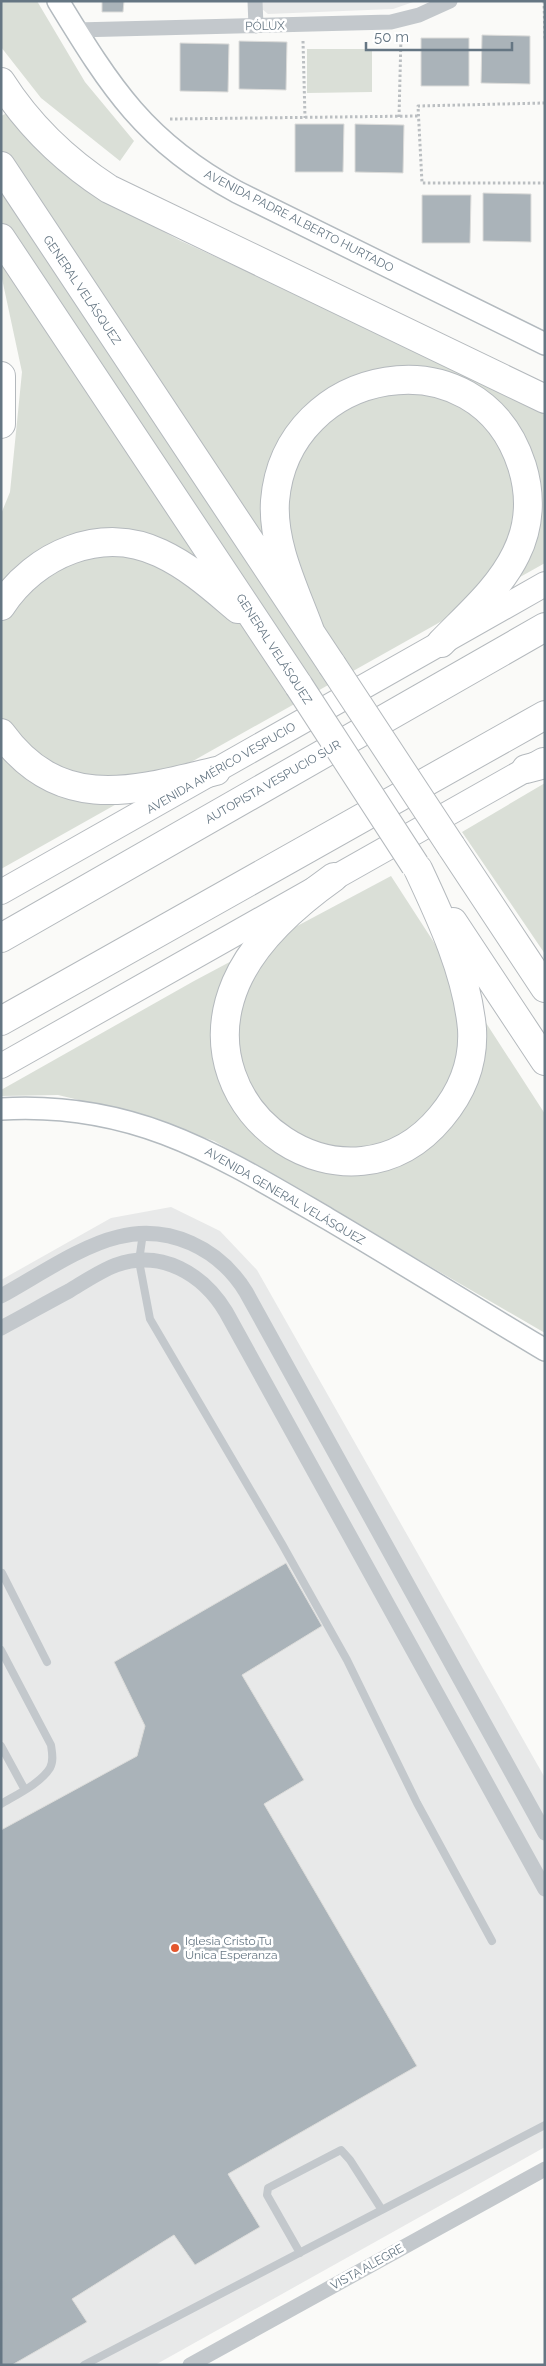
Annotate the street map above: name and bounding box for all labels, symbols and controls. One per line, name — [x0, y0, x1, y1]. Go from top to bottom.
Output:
street label: PÓLUX — [245, 19, 285, 33]
scale bar — [366, 20, 512, 52]
text: 50 m — [374, 28, 409, 46]
street label: AVENIDA PADRE ALBERTO HURTADO — [202, 167, 396, 275]
street label: GENERAL VELÁSQUEZ — [40, 233, 124, 347]
street label: GENERAL VELÁSQUEZ — [233, 591, 315, 707]
street label: AVENIDA AMÉRICO VESPUCIO — [144, 719, 298, 817]
street label: AUTOPISTA VESPUCIO SUR — [203, 737, 343, 827]
street label: AVENIDA GENERAL VELÁSQUEZ — [202, 1144, 368, 1248]
place label: Iglesia Cristo Tu Única Esperanza — [185, 1934, 278, 1962]
marker: Iglesia Cristo Tu Única Esperanza — [169, 1942, 181, 1954]
street label: VISTA ALEGRE — [328, 2241, 406, 2293]

